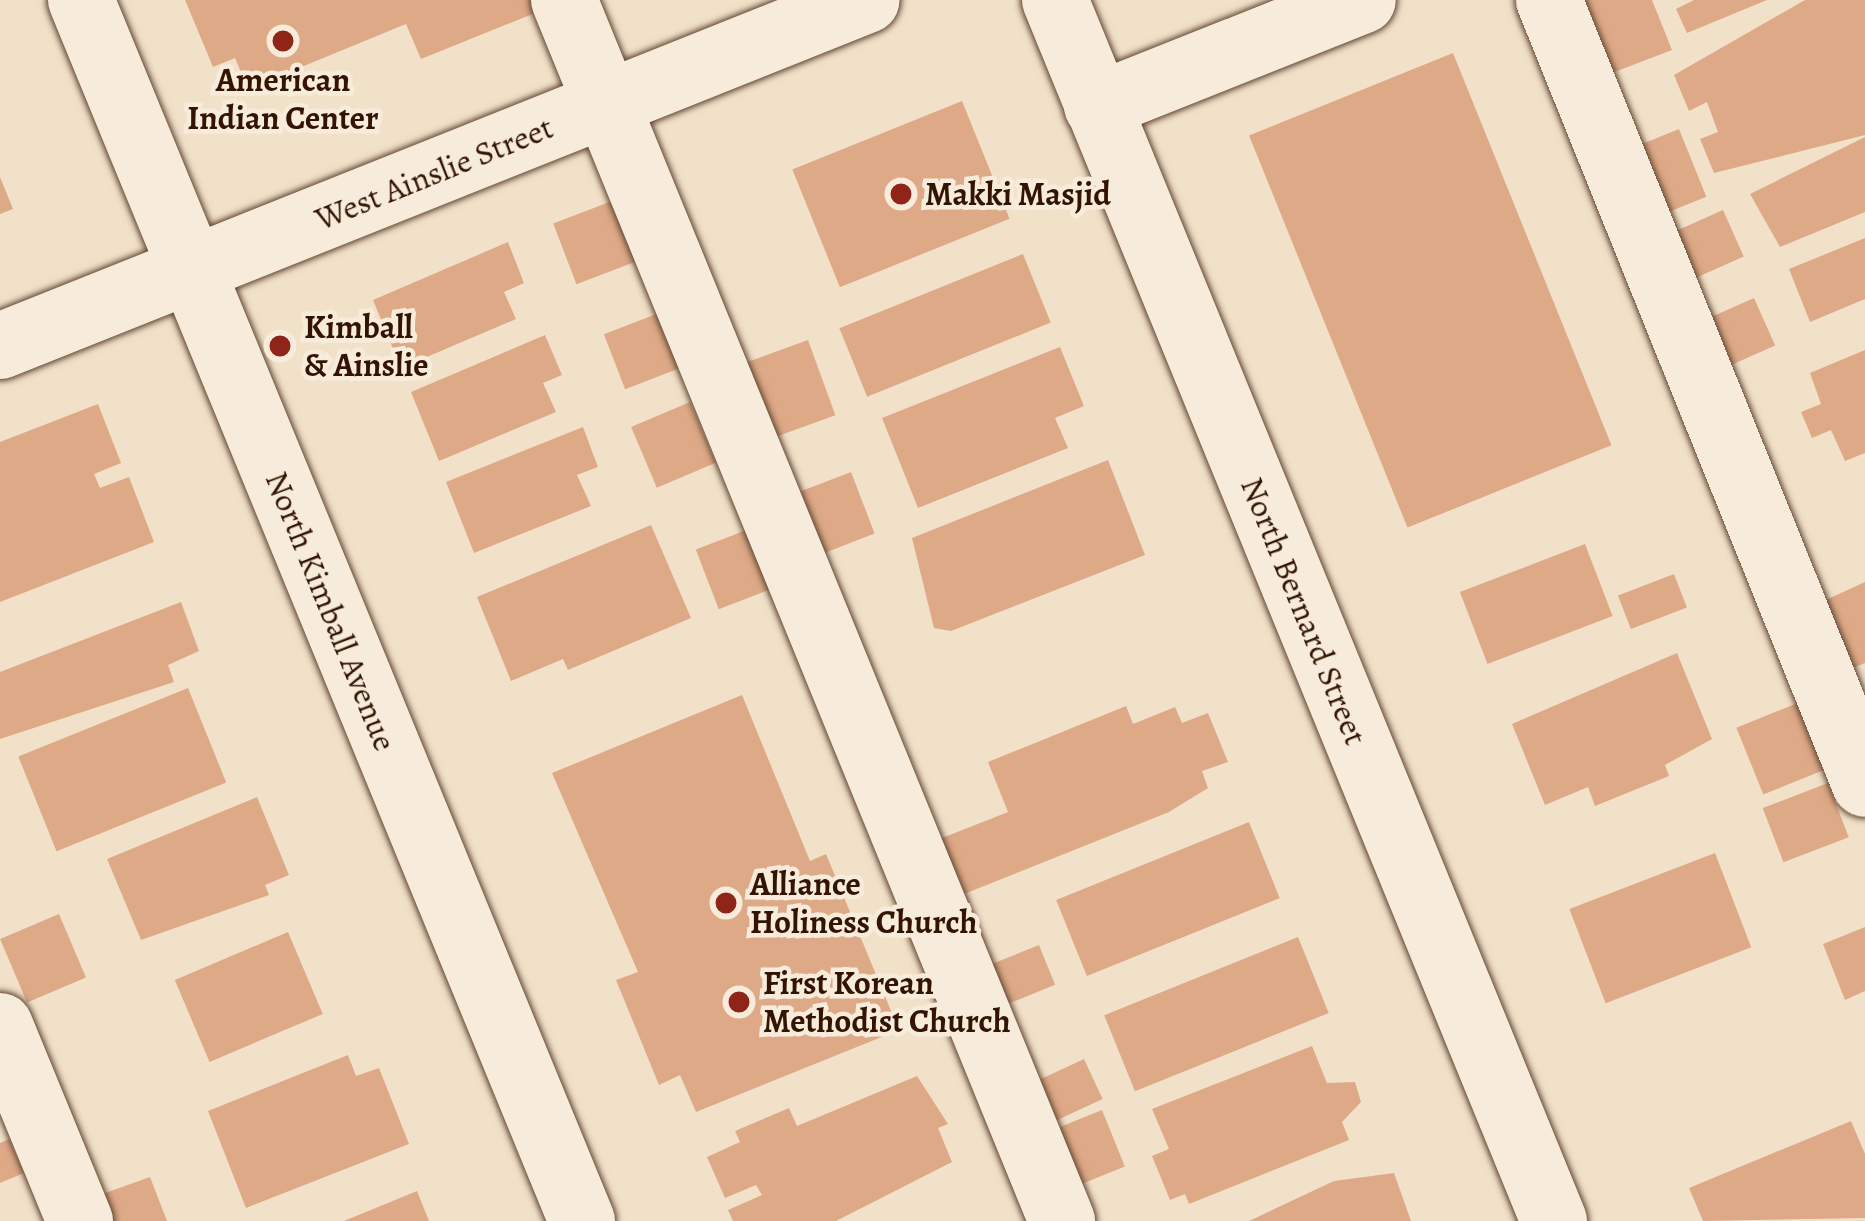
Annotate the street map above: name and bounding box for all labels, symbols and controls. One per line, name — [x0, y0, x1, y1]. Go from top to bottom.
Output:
marker: American Indian Center — [270, 28, 296, 54]
place label: American Indian Center — [187, 60, 379, 138]
street label: West Ainslie Street — [309, 107, 559, 239]
place label: Makki Masjid — [925, 174, 1111, 214]
marker: Makki Masjid — [888, 181, 914, 207]
place label: Kimball & Ainslie — [304, 307, 429, 385]
marker: Kimball & Ainslie — [267, 333, 293, 359]
street label: North Kimball Avenue — [257, 466, 405, 756]
street label: North Bernard Street — [1232, 471, 1376, 751]
place label: Alliance Holiness Church — [750, 864, 977, 942]
marker: Alliance Holiness Church — [713, 890, 739, 916]
place label: First Korean Methodist Church — [763, 963, 1011, 1041]
marker: First Korean Methodist Church — [726, 989, 752, 1015]

